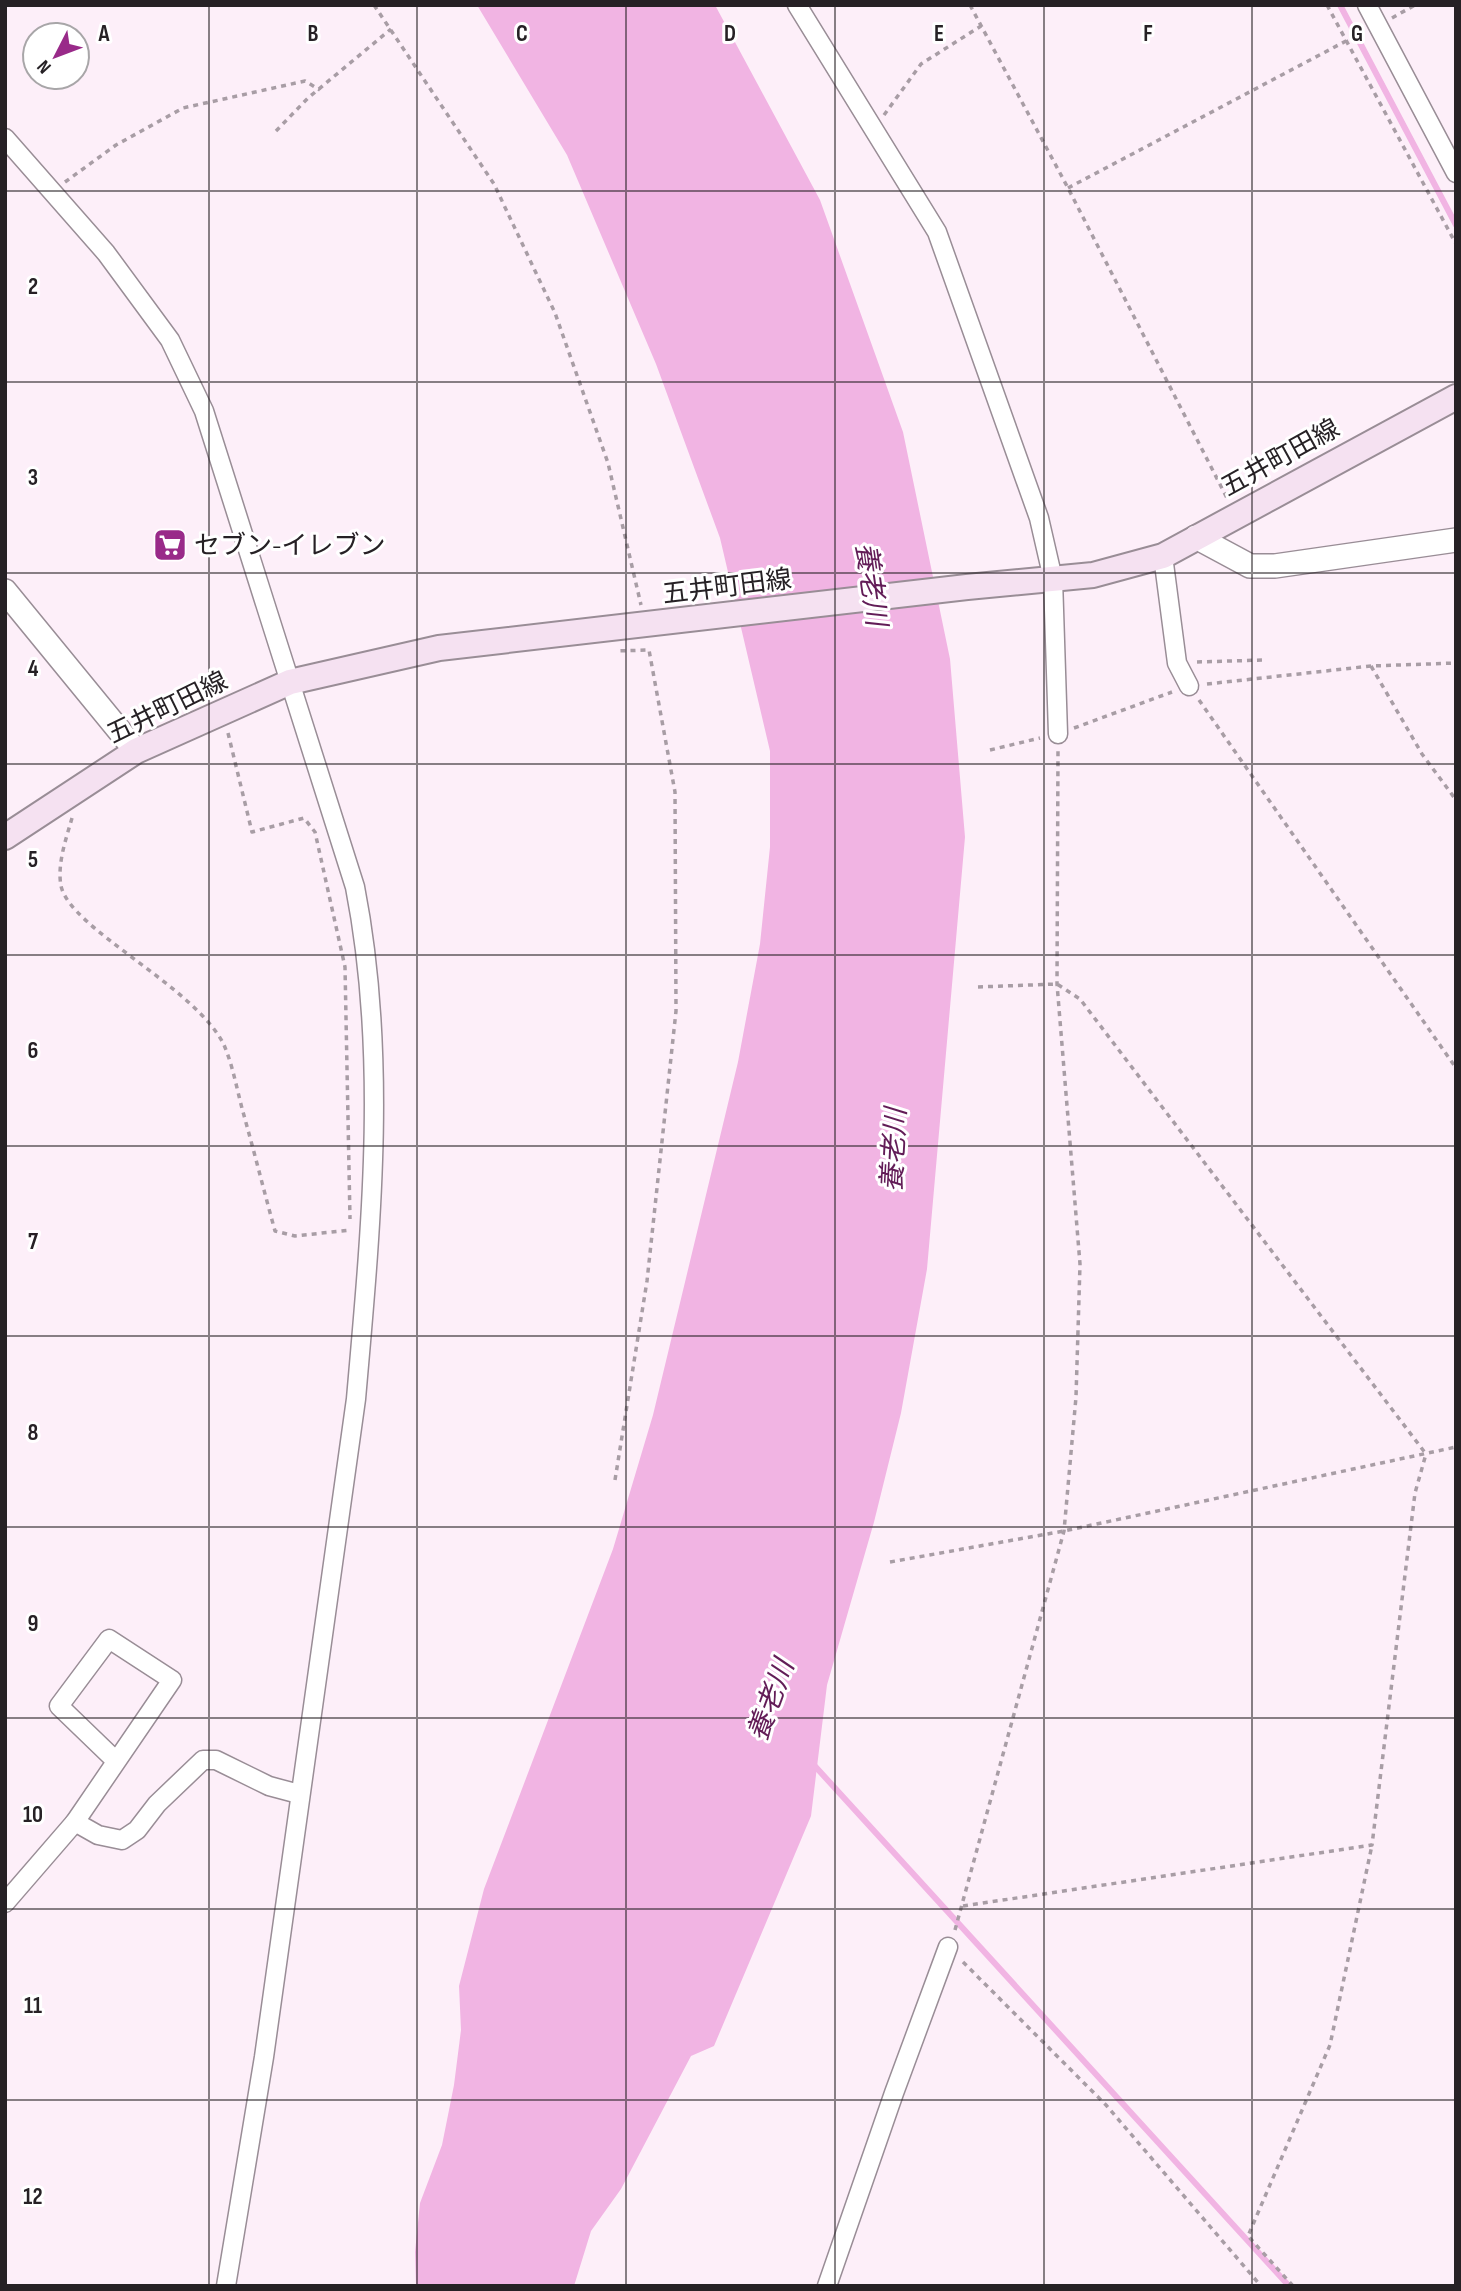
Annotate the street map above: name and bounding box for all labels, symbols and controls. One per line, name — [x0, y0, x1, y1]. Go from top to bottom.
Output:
text: A — [98, 20, 111, 48]
text: B — [308, 20, 319, 48]
text: C — [516, 20, 528, 48]
text: D — [724, 20, 736, 48]
text: E — [934, 20, 944, 48]
text: F — [1143, 20, 1153, 48]
text: G — [1351, 20, 1363, 48]
north arrow — [21, 21, 91, 91]
text: N — [33, 55, 56, 78]
text: 2 — [28, 273, 38, 301]
street label: 五井町田線 — [1216, 413, 1345, 503]
text: 3 — [28, 464, 38, 492]
supermarket icon: セブン-イレブン — [151, 526, 189, 564]
place label: セブン-イレブン — [194, 531, 386, 562]
water label: 養老川 — [848, 540, 893, 631]
street label: 五井町田線 — [661, 564, 794, 611]
text: 4 — [28, 655, 39, 683]
street label: 五井町田線 — [102, 666, 233, 751]
text: 5 — [28, 846, 38, 874]
text: 6 — [28, 1037, 38, 1065]
water label: 養老川 — [876, 1104, 913, 1193]
text: 7 — [28, 1228, 38, 1256]
text: 8 — [28, 1419, 39, 1447]
text: 9 — [28, 1610, 38, 1638]
water label: 養老川 — [742, 1653, 802, 1746]
text: 10 — [23, 1801, 43, 1829]
text: 11 — [24, 1992, 42, 2020]
text: 12 — [23, 2183, 43, 2211]

